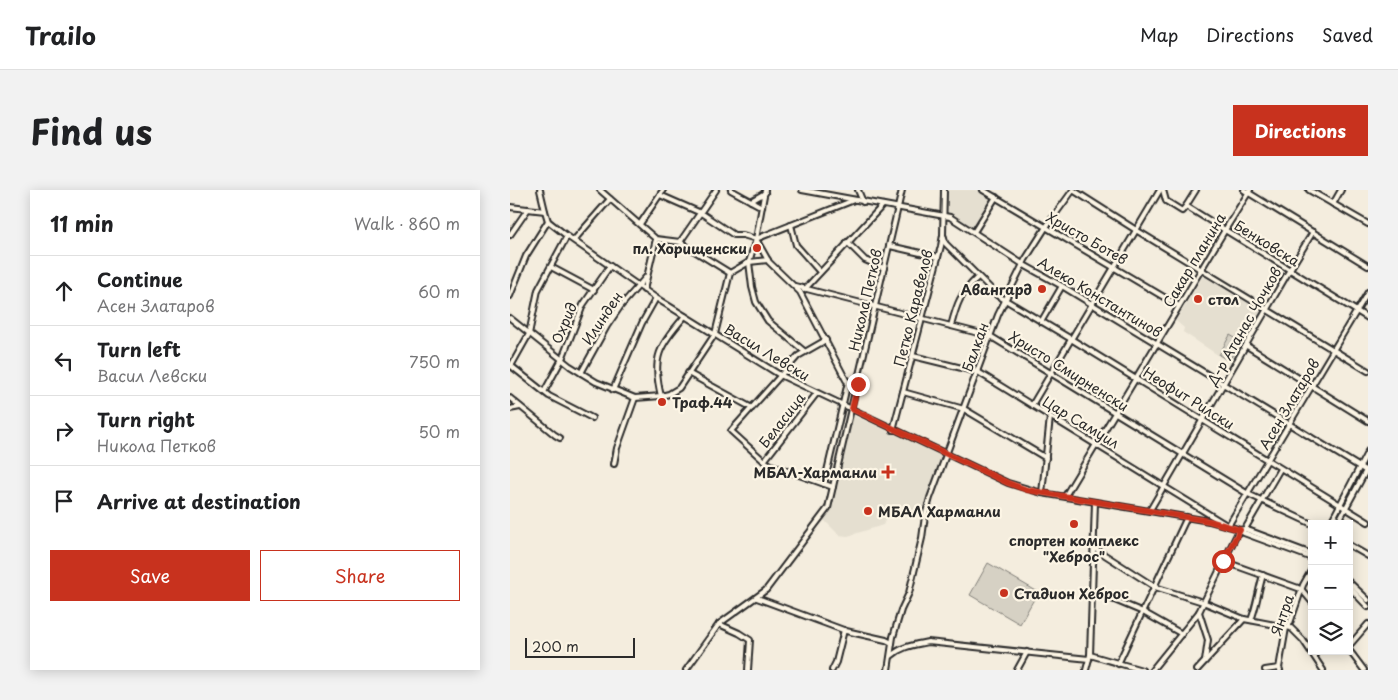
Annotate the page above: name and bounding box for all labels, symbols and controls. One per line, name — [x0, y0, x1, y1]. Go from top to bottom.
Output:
text: Trailo — [25, 17, 96, 53]
text: Map — [1140, 21, 1178, 48]
text: Directions — [1206, 21, 1294, 48]
text: Saved — [1322, 21, 1373, 48]
text: Find us — [30, 104, 152, 157]
button: Directions — [1233, 105, 1368, 156]
street label: Христо Ботев — [1043, 206, 1131, 270]
text: 11 min — [50, 207, 114, 239]
street label: Сакар планина — [1157, 209, 1231, 311]
text: Walk · 860 m — [354, 211, 460, 235]
street label: Бенковска — [1230, 215, 1304, 272]
place label: пл. Хорищенски — [632, 238, 747, 259]
marker: пл. Хорищенски — [751, 242, 763, 254]
street label: Никола Петков — [843, 247, 887, 353]
street label: Петко Каравелов — [888, 247, 938, 369]
street label: Алеко Константинов — [1034, 251, 1166, 343]
street label: Д-р Атанас Чочков — [1201, 263, 1286, 390]
text: Continue — [97, 265, 183, 293]
icon: ahead — [50, 277, 78, 305]
text: 60 m — [418, 279, 460, 303]
place label: Авангард — [961, 279, 1033, 300]
marker: Авангард — [1036, 283, 1048, 295]
street label: Илинден — [576, 287, 628, 349]
place label: стол — [1208, 289, 1239, 310]
text: Асен Златаров — [97, 293, 214, 317]
marker: стол — [1192, 293, 1204, 305]
street label: Охрид — [546, 299, 582, 347]
street label: Васил Левски — [720, 318, 814, 386]
street label: Балкан — [956, 319, 994, 375]
street label: Христо Смирненски — [1005, 326, 1133, 416]
text: Turn left — [97, 335, 181, 363]
icon: left — [50, 347, 78, 375]
text: 750 m — [409, 349, 460, 373]
street label: Асен Златаров — [1254, 355, 1324, 453]
street label: Неофит Рилски — [1139, 362, 1239, 434]
text: Васил Левски — [97, 363, 207, 387]
route end — [847, 373, 870, 396]
street label: Беласица — [754, 388, 810, 452]
street label: Цар Самуил — [1039, 391, 1123, 453]
place label: Траф.44 — [672, 392, 733, 413]
marker: Траф.44 — [656, 396, 668, 408]
text: Turn right — [97, 405, 195, 433]
icon: right — [50, 417, 78, 445]
text: 50 m — [419, 419, 460, 443]
text: Никола Петков — [97, 433, 216, 457]
place label: МБАЛ-Харманли — [753, 462, 877, 483]
marker: МБАЛ-Харманли — [881, 465, 895, 479]
icon: arrive — [50, 487, 78, 515]
text: Arrive at destination — [97, 487, 301, 515]
place label: МБАЛ Харманли — [878, 501, 1001, 522]
marker: МБАЛ Харманли — [862, 505, 874, 517]
marker: спортен комплекс "Хеброс" — [1068, 518, 1080, 530]
map controls — [1308, 520, 1353, 655]
button: + — [1308, 520, 1353, 565]
place label: спортен комплекс "Хеброс" — [1009, 530, 1139, 567]
button: Save — [50, 550, 250, 601]
button: Share — [260, 550, 460, 601]
route start — [1212, 550, 1235, 573]
button: − — [1308, 565, 1353, 610]
place label: Стадион Хеброс — [1014, 583, 1129, 604]
marker: Стадион Хеброс — [998, 587, 1010, 599]
street label: Янтра — [1265, 592, 1299, 638]
button: layers — [1308, 610, 1353, 655]
scale bar — [525, 635, 635, 658]
text: 200 m — [532, 636, 579, 657]

